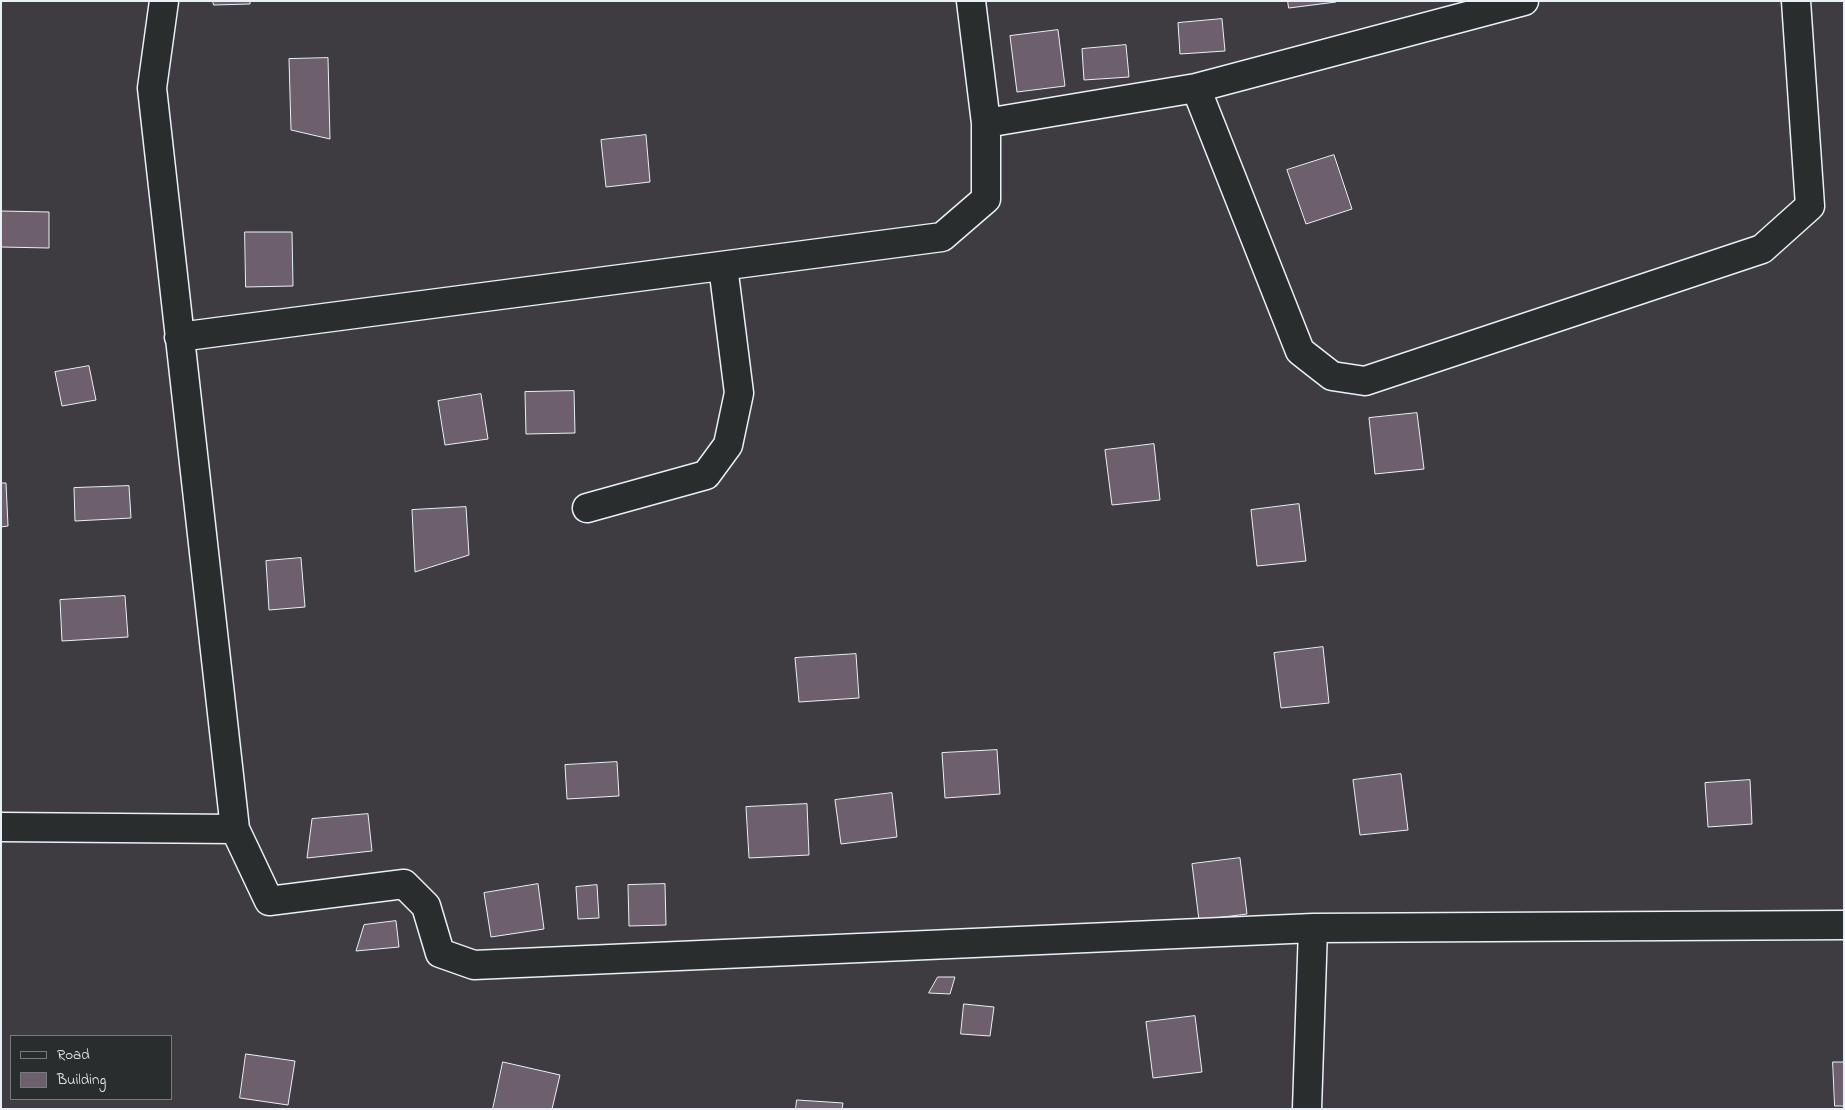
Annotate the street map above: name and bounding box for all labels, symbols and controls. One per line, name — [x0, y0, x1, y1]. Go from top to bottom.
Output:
legend — [10, 1035, 172, 1100]
text: Road — [57, 1044, 90, 1066]
text: Building — [57, 1069, 106, 1091]

